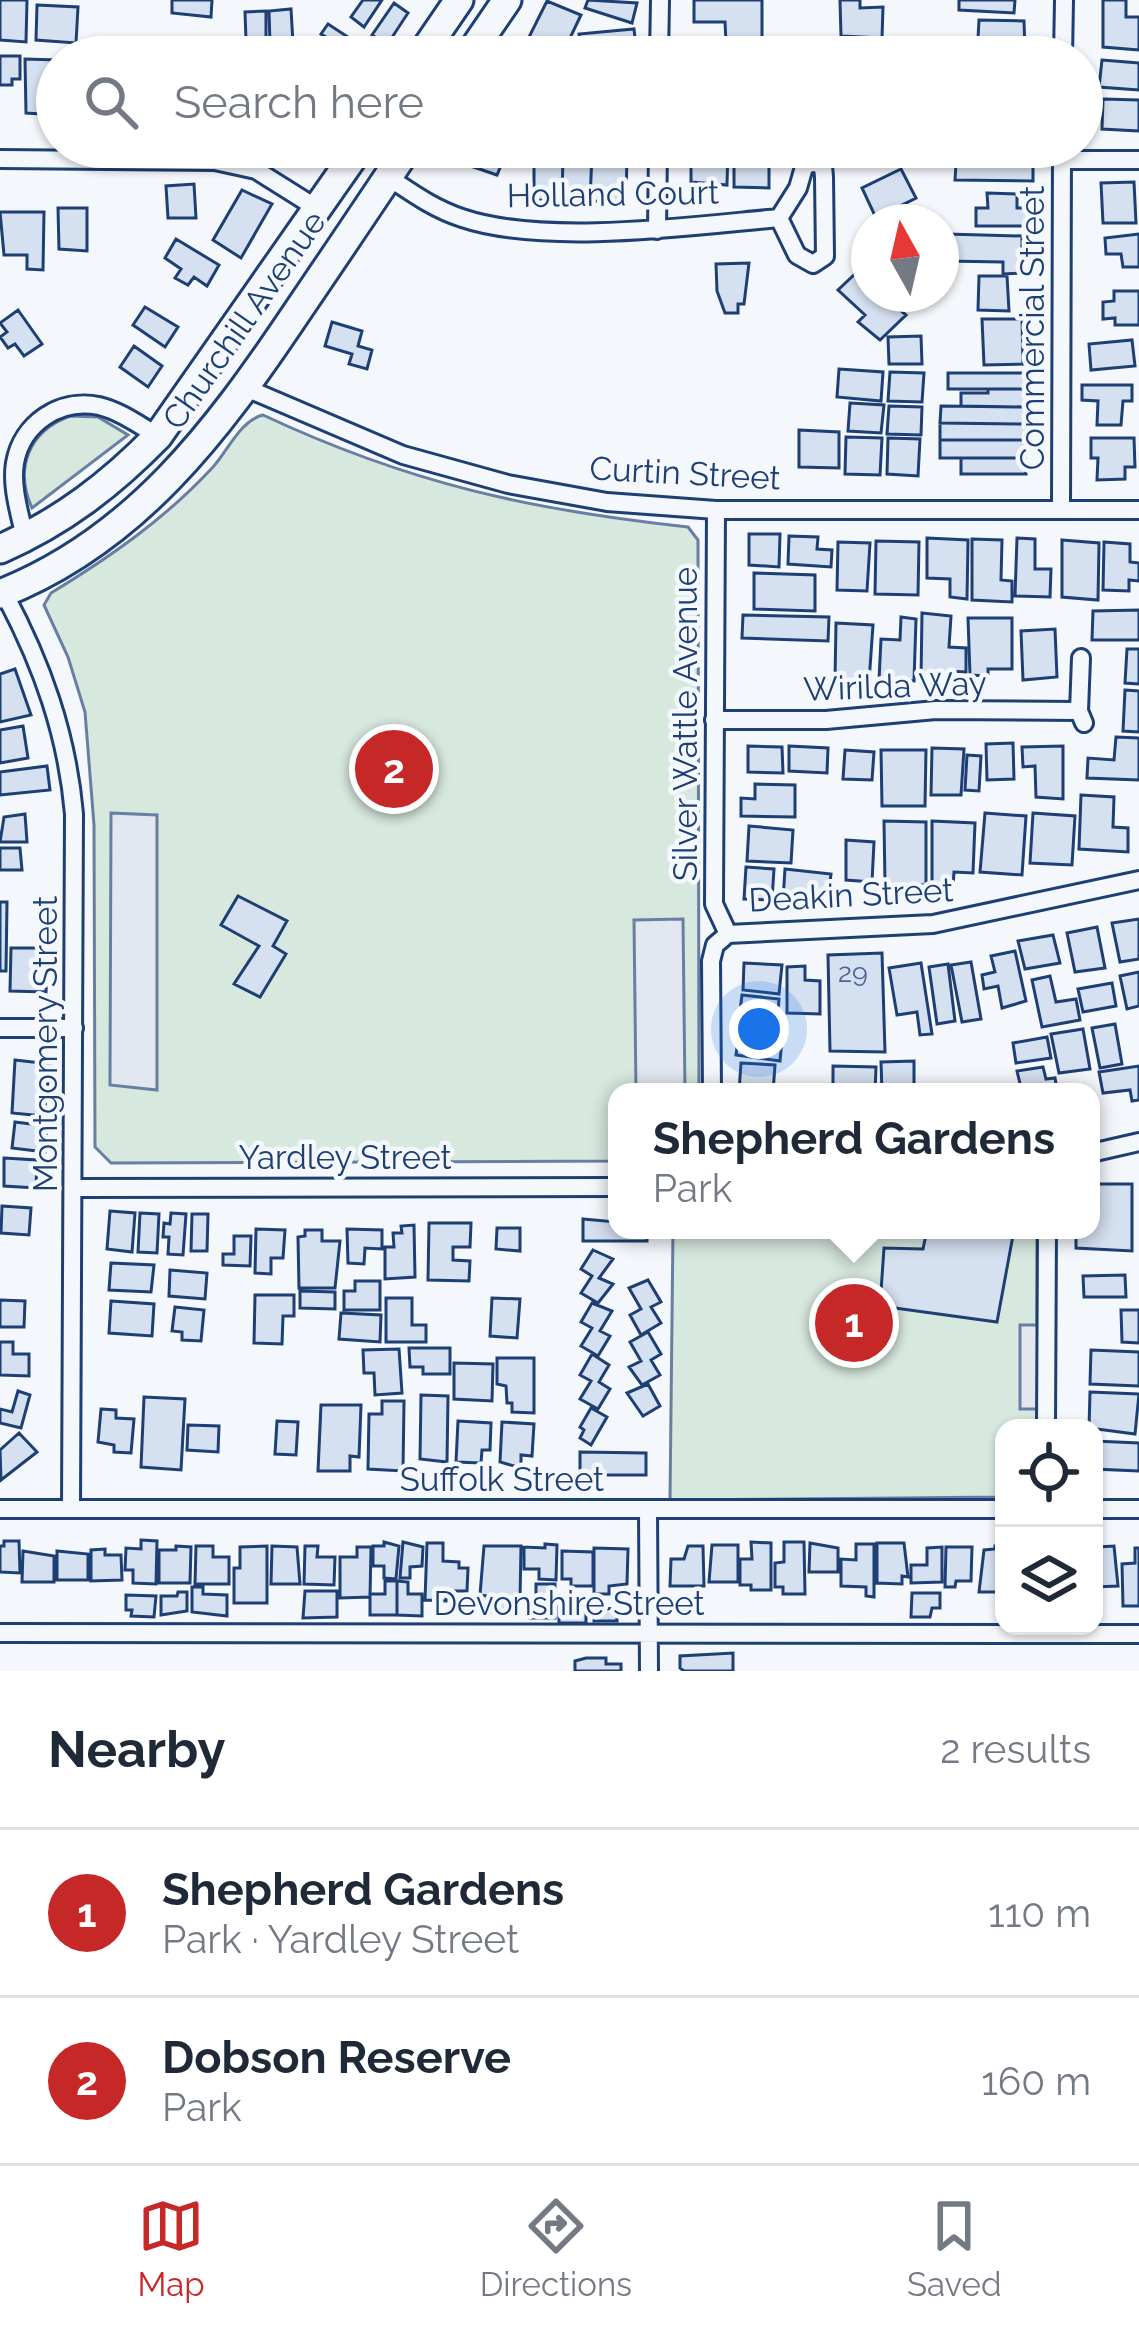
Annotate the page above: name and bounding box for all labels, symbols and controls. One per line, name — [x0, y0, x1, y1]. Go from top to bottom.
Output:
search box — [36, 36, 1103, 168]
icon: search — [78, 69, 144, 135]
text: Search here — [174, 76, 424, 129]
street label: Holland Court — [507, 173, 719, 215]
street label: Commercial Street — [1013, 186, 1052, 470]
street label: Churchill Avenue — [154, 203, 334, 437]
north arrow — [851, 204, 959, 312]
street label: Curtin Street — [589, 449, 781, 497]
street label: Silver Wattle Avenue — [666, 567, 705, 881]
street label: Wirilda Way — [803, 663, 987, 709]
pin: 2 — [355, 724, 433, 814]
street label: Deakin Street — [748, 870, 954, 920]
street label: Montgomery Street — [26, 896, 65, 1192]
house number: 29 — [838, 957, 868, 988]
your location — [729, 999, 789, 1059]
popup — [608, 1083, 1100, 1239]
text: Shepherd Gardens — [653, 1112, 1055, 1165]
street label: Yardley Street — [239, 1138, 451, 1177]
text: Park — [653, 1165, 732, 1211]
pin: 1 — [815, 1278, 893, 1368]
map controls — [995, 1419, 1103, 1635]
button: locate — [995, 1419, 1103, 1527]
street label: Suffolk Street — [400, 1460, 604, 1499]
button: layers — [995, 1527, 1103, 1635]
street label: Devonshire Street — [433, 1584, 705, 1623]
text: Nearby — [48, 1719, 225, 1779]
text: 2 results — [940, 1726, 1091, 1772]
text: Shepherd Gardens — [162, 1863, 564, 1916]
text: 1 — [77, 1890, 97, 1936]
text: 110 m — [988, 1890, 1091, 1936]
text: Park · Yardley Street — [162, 1916, 519, 1962]
text: Dobson Reserve — [162, 2031, 511, 2084]
text: 2 — [76, 2058, 98, 2104]
text: 160 m — [981, 2058, 1091, 2104]
text: Park — [162, 2084, 242, 2130]
tab: Map — [138, 2193, 205, 2304]
tab: Directions — [480, 2193, 632, 2304]
tab: Saved — [907, 2193, 1001, 2304]

